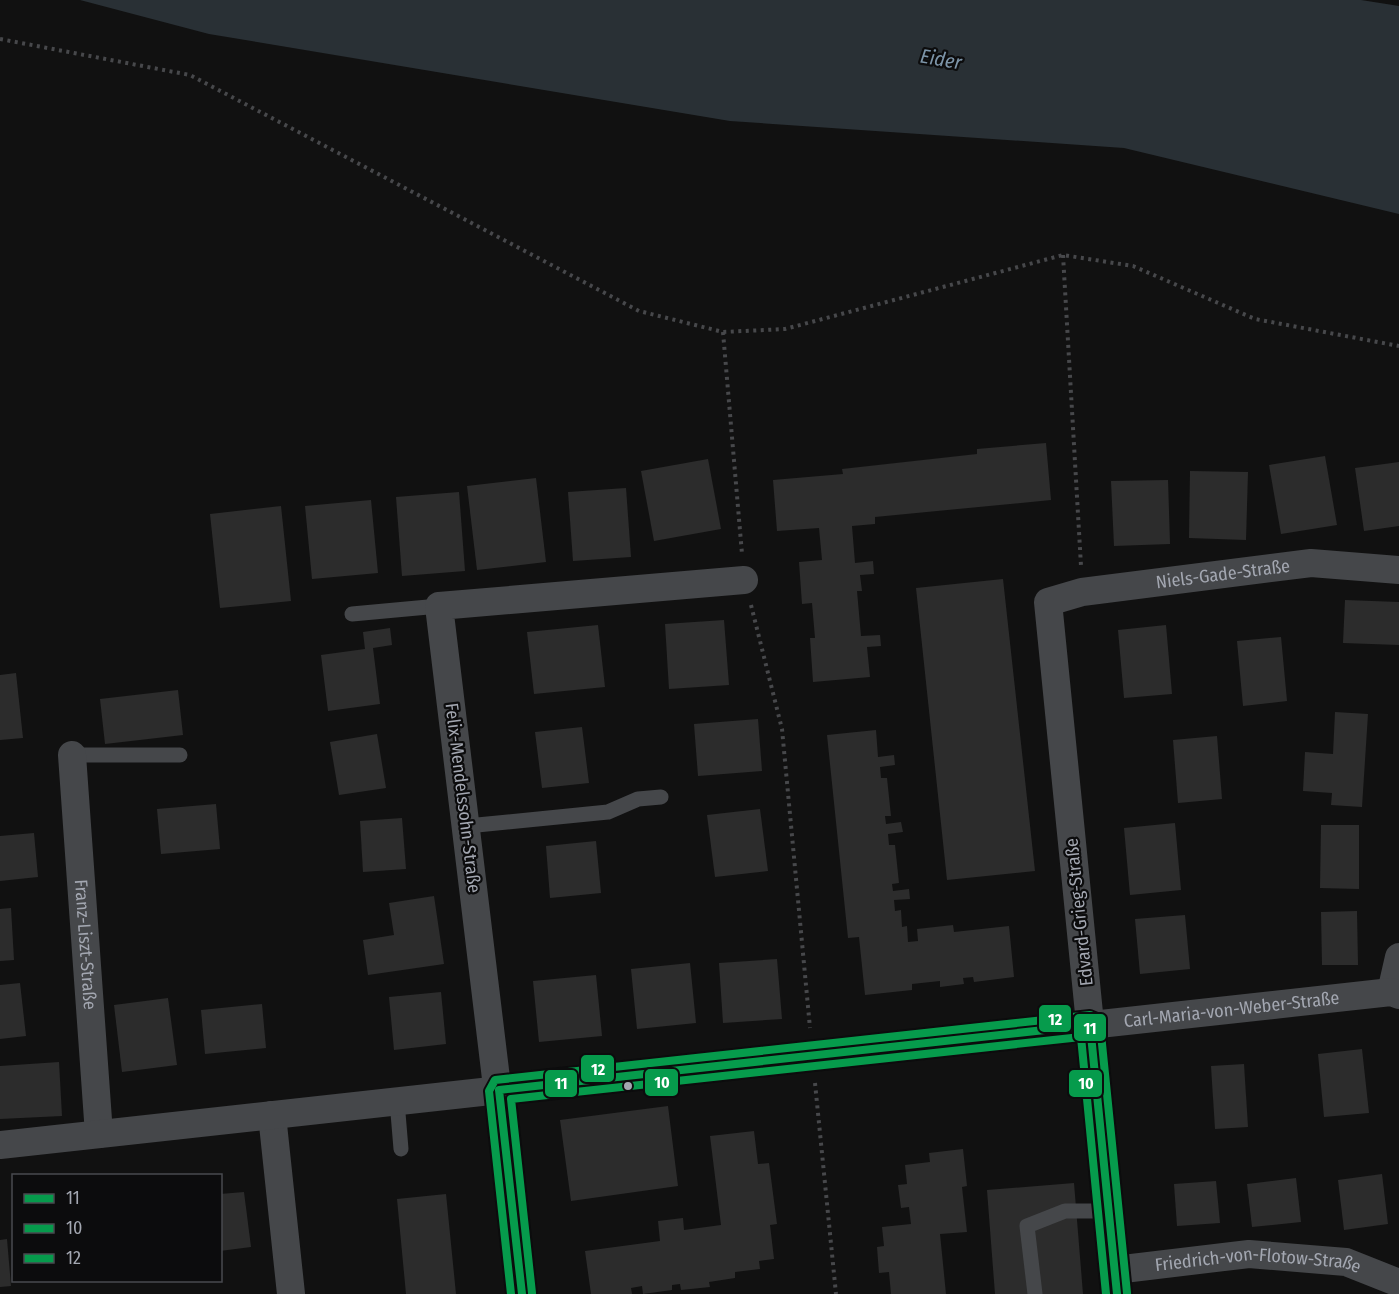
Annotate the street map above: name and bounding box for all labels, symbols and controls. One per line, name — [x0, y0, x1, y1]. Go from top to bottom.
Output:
water label: Eider — [918, 44, 965, 75]
street label: Niels-Gade-Straße — [1155, 555, 1291, 594]
street label: Felix-Mendelssohn-Straße — [440, 702, 486, 894]
street label: Edvard-Grieg-Straße — [1060, 837, 1098, 987]
street label: Franz-Liszt-Straße — [70, 878, 101, 1011]
street label: Carl-Maria-von-Weber-Straße — [1123, 987, 1341, 1032]
line badge: 12 — [1038, 1004, 1072, 1033]
text: 12 — [1048, 1010, 1063, 1029]
line badge: 11 — [1073, 1013, 1107, 1042]
text: 11 — [1083, 1019, 1097, 1038]
line badge: 12 — [580, 1054, 615, 1083]
text: 12 — [591, 1060, 606, 1079]
line badge: 10 — [644, 1068, 679, 1097]
line badge: 11 — [544, 1069, 578, 1098]
line badge: 10 — [1068, 1069, 1103, 1098]
text: 10 — [654, 1073, 670, 1092]
text: 11 — [554, 1074, 568, 1093]
text: 10 — [1078, 1074, 1094, 1093]
unlabelled marker — [622, 1080, 634, 1092]
legend — [12, 1174, 222, 1282]
text: 11 — [66, 1187, 80, 1209]
text: 10 — [66, 1217, 82, 1239]
street label: Friedrich-von-Flotow-Straße — [1154, 1243, 1364, 1278]
text: 12 — [66, 1247, 81, 1269]

